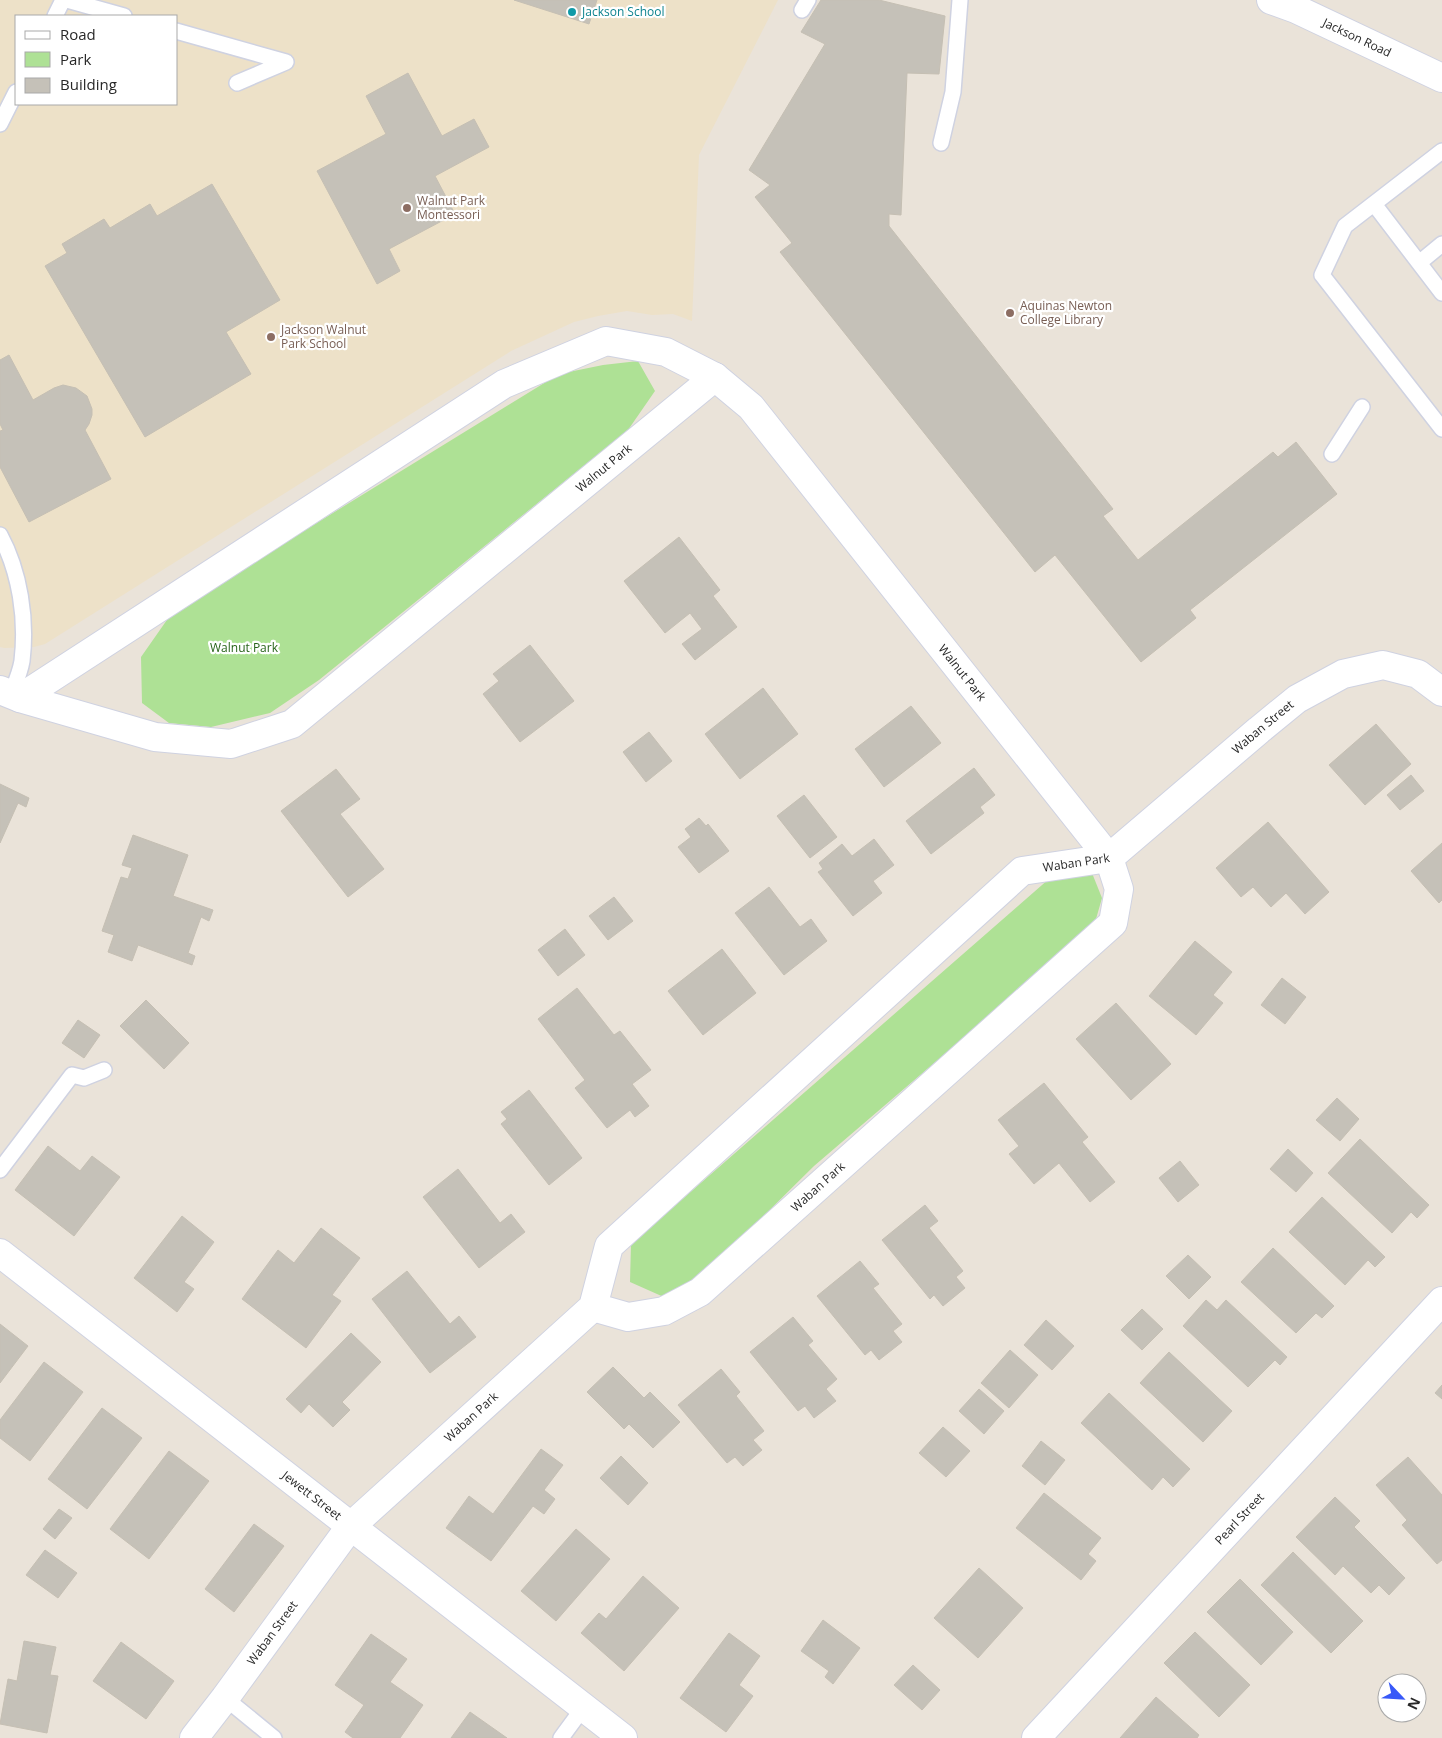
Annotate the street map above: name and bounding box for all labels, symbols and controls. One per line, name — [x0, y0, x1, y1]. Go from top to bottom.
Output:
place label: Jackson School — [581, 3, 665, 20]
marker: Jackson School — [566, 6, 578, 18]
street label: Jackson Road — [1319, 13, 1394, 61]
legend — [15, 15, 178, 105]
text: Road — [60, 24, 96, 44]
text: Park — [60, 49, 91, 69]
text: Building — [60, 74, 117, 94]
place label: Walnut Park Montessori — [417, 192, 486, 223]
marker: Walnut Park Montessori — [401, 202, 413, 214]
place label: Aquinas Newton College Library — [1020, 297, 1112, 328]
marker: Aquinas Newton College Library — [1004, 307, 1016, 319]
place label: Jackson Walnut Park School — [280, 321, 366, 352]
marker: Jackson Walnut Park School — [265, 331, 277, 343]
street label: Walnut Park — [572, 439, 636, 496]
park label: Walnut Park — [210, 639, 279, 656]
street label: Walnut Park — [935, 641, 991, 705]
street label: Waban Street — [1228, 696, 1297, 758]
street label: Waban Park — [1042, 849, 1111, 876]
street label: Waban Park — [787, 1157, 849, 1215]
street label: Waban Park — [440, 1387, 502, 1446]
street label: Jewett Street — [278, 1466, 345, 1524]
street label: Pearl Street — [1211, 1489, 1268, 1548]
street label: Waban Street — [243, 1597, 301, 1668]
north arrow — [1377, 1673, 1427, 1723]
text: N — [1403, 1695, 1425, 1713]

